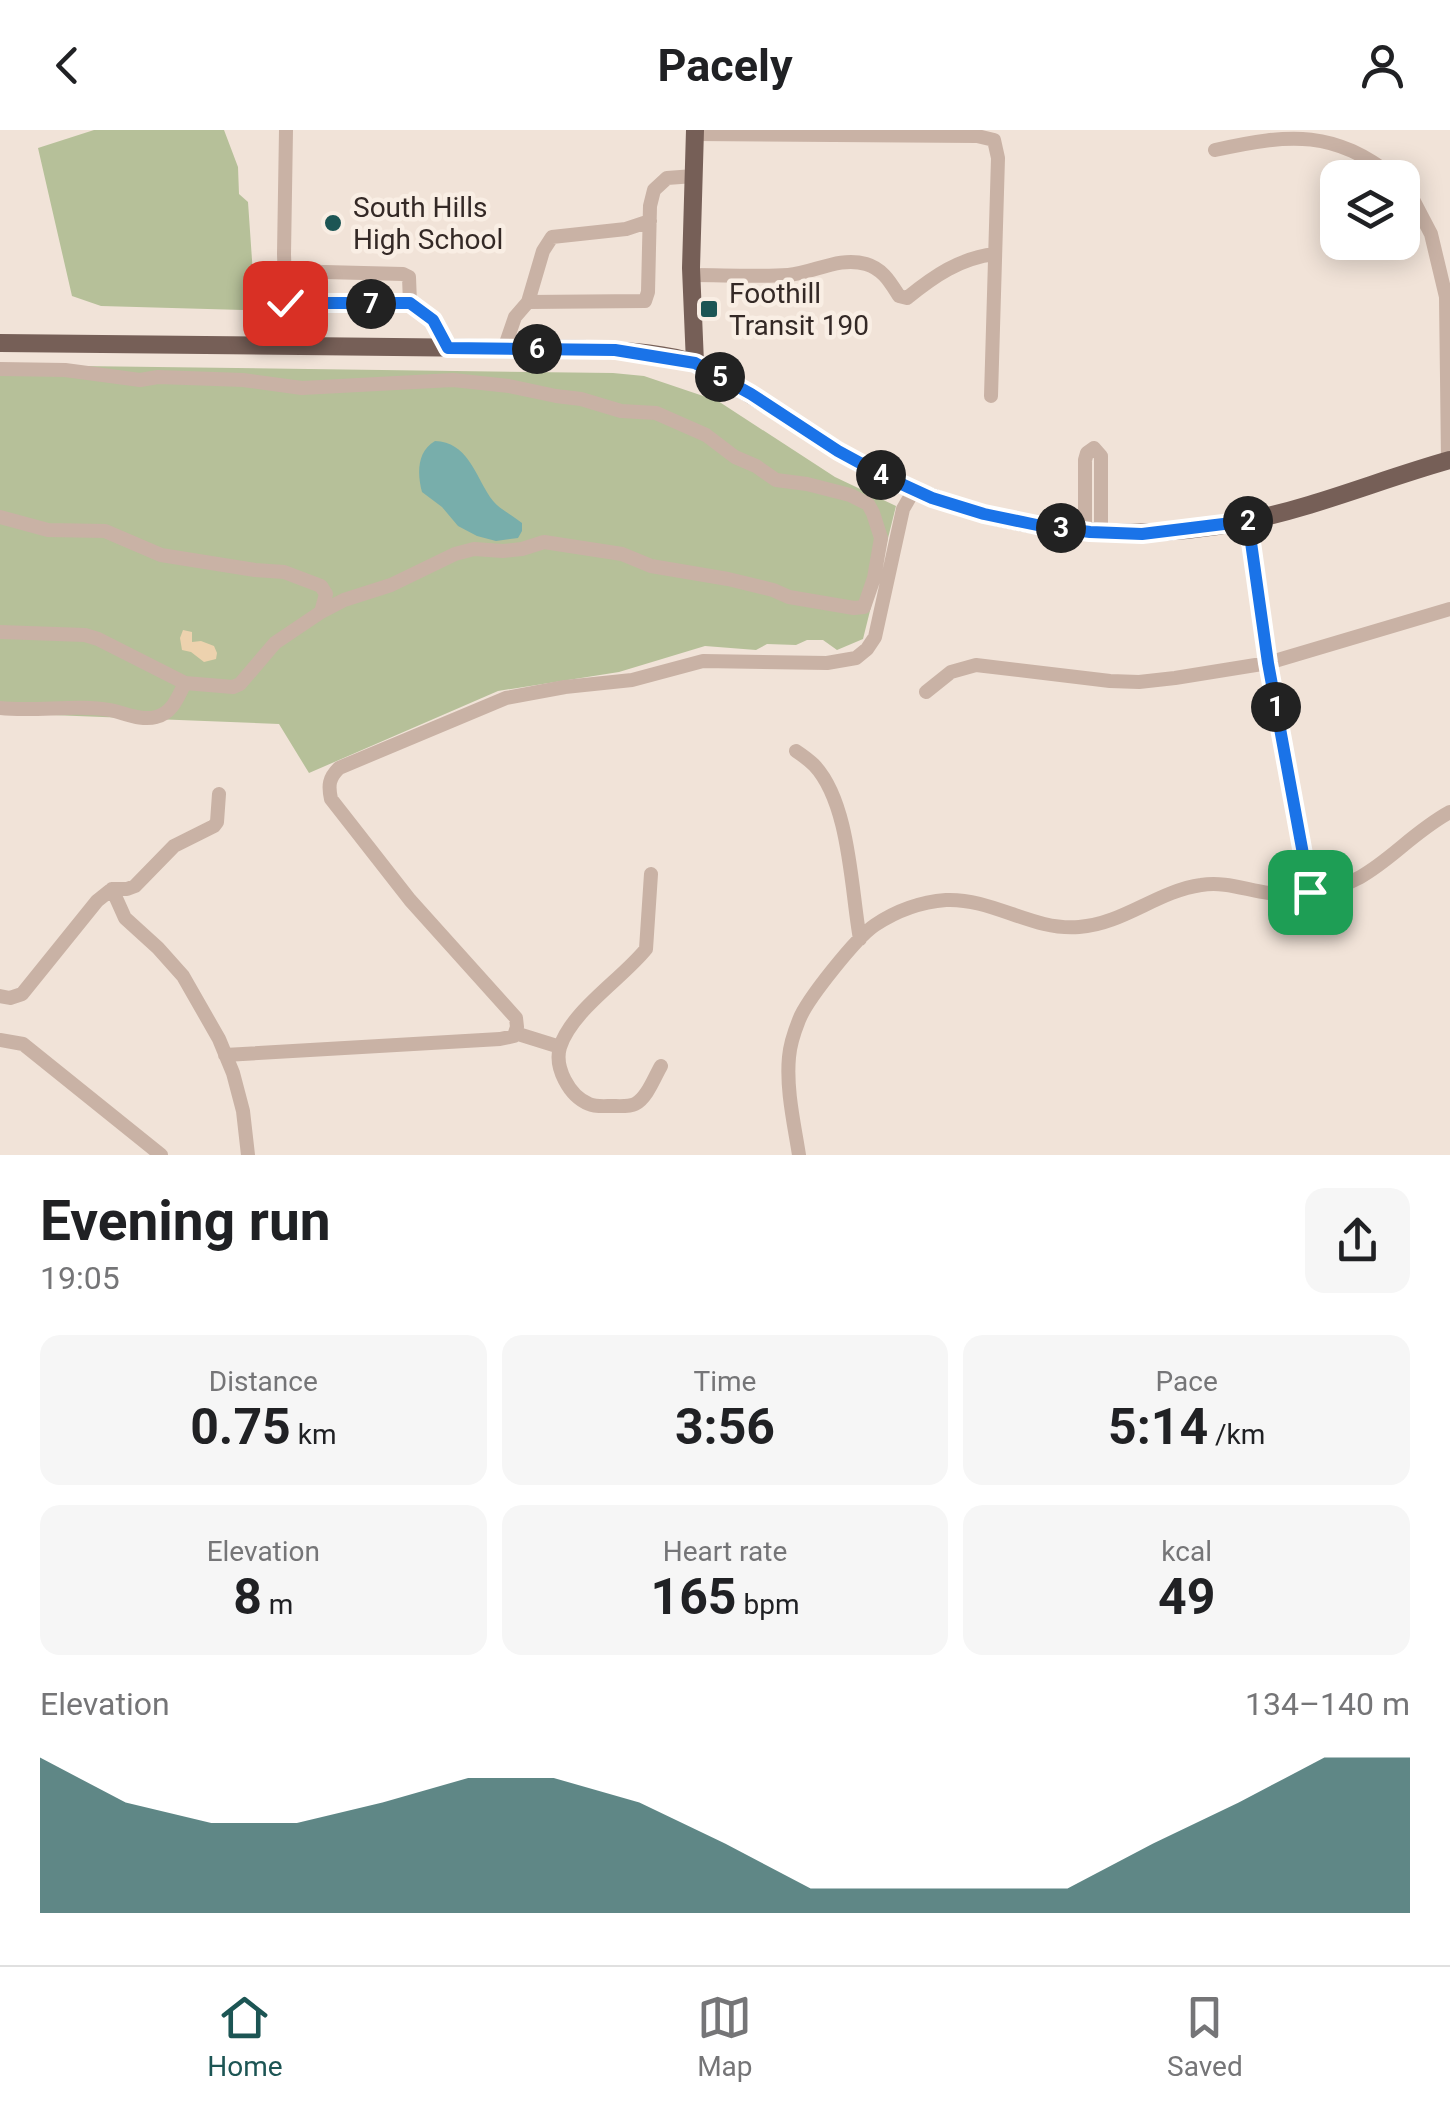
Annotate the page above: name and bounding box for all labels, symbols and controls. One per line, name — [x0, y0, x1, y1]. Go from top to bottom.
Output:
icon: back — [40, 38, 95, 93]
icon: person — [1355, 38, 1410, 93]
text: Pacely — [657, 39, 793, 92]
map controls — [1320, 160, 1420, 260]
button: layers — [1320, 160, 1420, 260]
place label: South Hills High School — [353, 191, 503, 256]
marker: South Hills High School — [322, 212, 344, 234]
pin — [243, 261, 328, 346]
icon: check — [258, 276, 313, 331]
place label: Foothill Transit 190 — [729, 277, 869, 342]
pin: 7 — [346, 279, 396, 329]
text: 7 — [363, 287, 379, 320]
marker: Foothill Transit 190 — [698, 298, 720, 320]
pin: 6 — [512, 324, 562, 374]
text: 6 — [529, 332, 545, 365]
pin: 5 — [695, 352, 745, 402]
text: 5 — [712, 360, 728, 393]
pin: 4 — [856, 450, 906, 500]
text: 4 — [873, 458, 889, 491]
pin: 2 — [1223, 496, 1273, 546]
pin: 3 — [1036, 503, 1086, 553]
text: 2 — [1240, 504, 1256, 537]
text: 3 — [1053, 511, 1069, 544]
pin: 1 — [1251, 682, 1301, 732]
text: 1 — [1268, 690, 1284, 723]
pin — [1268, 850, 1353, 935]
icon: arrive — [1283, 865, 1338, 920]
button: share — [1305, 1188, 1410, 1293]
text: Evening run — [40, 1189, 331, 1253]
text: 19:05 — [40, 1259, 120, 1297]
text: Distance — [209, 1365, 318, 1398]
text: Time — [694, 1365, 756, 1398]
text: Pace — [1156, 1365, 1218, 1398]
text: 0.75 — [190, 1398, 291, 1456]
text: 3:56 — [675, 1398, 775, 1456]
text: 5:14 — [1108, 1398, 1208, 1456]
text: km — [291, 1418, 336, 1451]
text: /km — [1208, 1418, 1265, 1451]
text: Elevation — [207, 1535, 320, 1568]
text: Heart rate — [663, 1535, 787, 1568]
text: kcal — [1161, 1535, 1212, 1568]
text: 8 — [233, 1568, 262, 1626]
text: 165 — [650, 1568, 737, 1626]
text: 49 — [1158, 1568, 1215, 1626]
text: m — [262, 1588, 293, 1621]
text: bpm — [737, 1588, 800, 1621]
text: Elevation — [40, 1685, 170, 1723]
text: 134–140 m — [1245, 1685, 1410, 1723]
tab: Home — [207, 1990, 283, 2083]
tab: Map — [697, 1990, 753, 2083]
tab: Saved — [1167, 1990, 1243, 2083]

